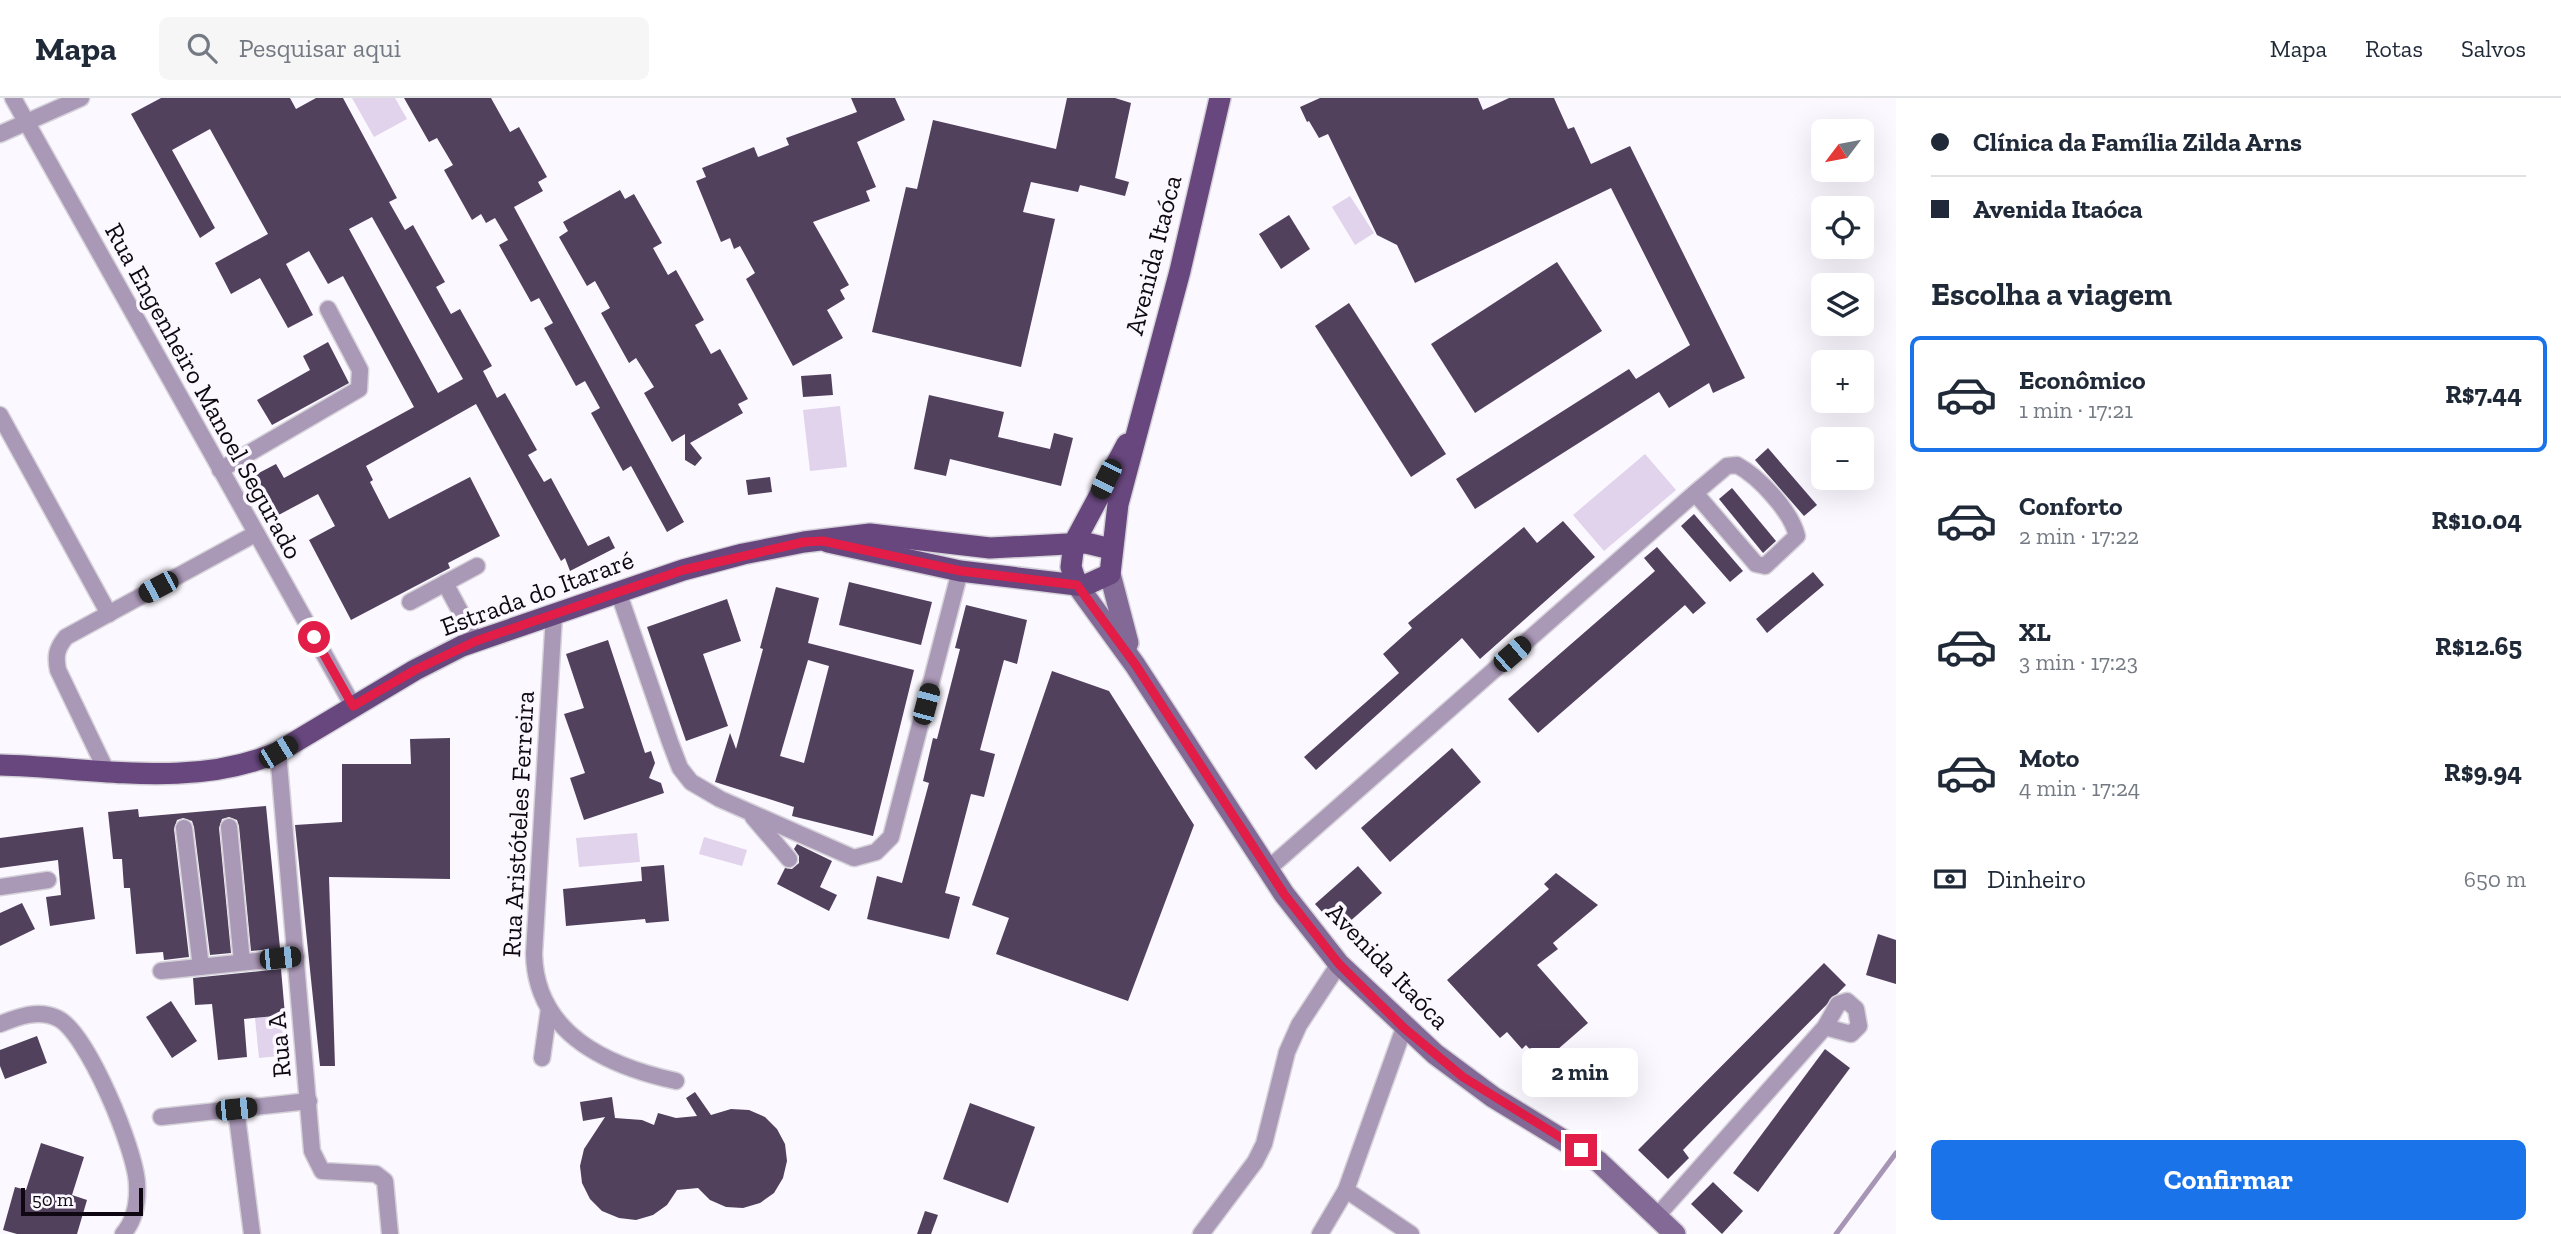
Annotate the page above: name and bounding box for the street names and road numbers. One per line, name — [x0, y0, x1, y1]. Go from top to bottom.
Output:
street label: Avenida Itaóca — [1118, 171, 1188, 338]
street label: Rua Engenheiro Manoel Segurado — [98, 217, 310, 565]
street label: Estrada do Itararé — [436, 543, 638, 643]
street label: Rua Aristóteles Ferreira — [495, 689, 541, 958]
street label: Avenida Itaóca — [1320, 896, 1457, 1036]
street label: Rua A — [260, 1010, 298, 1079]

